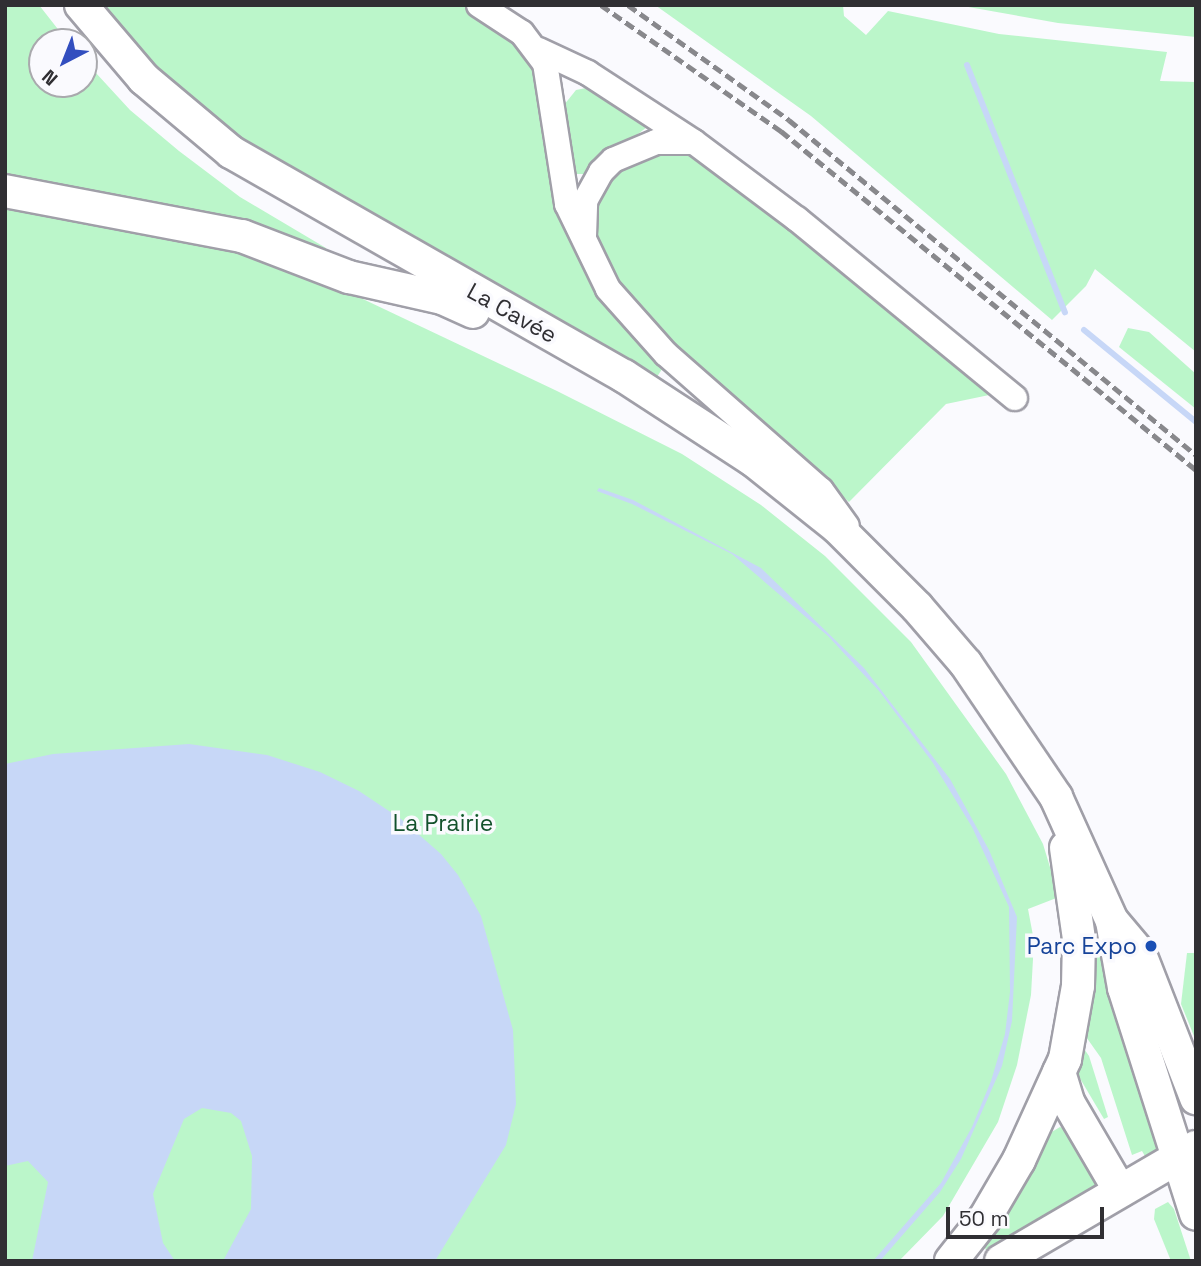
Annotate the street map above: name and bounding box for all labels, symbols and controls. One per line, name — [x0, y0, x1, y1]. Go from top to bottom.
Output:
north arrow — [28, 28, 98, 98]
text: N — [37, 64, 63, 91]
street label: La Cavée — [462, 277, 562, 349]
park label: La Prairie — [393, 809, 493, 837]
place label: Parc Expo — [1027, 932, 1137, 960]
marker: Parc Expo — [1143, 938, 1159, 954]
scale bar — [949, 1192, 1106, 1236]
text: 50 m — [959, 1205, 1009, 1232]

